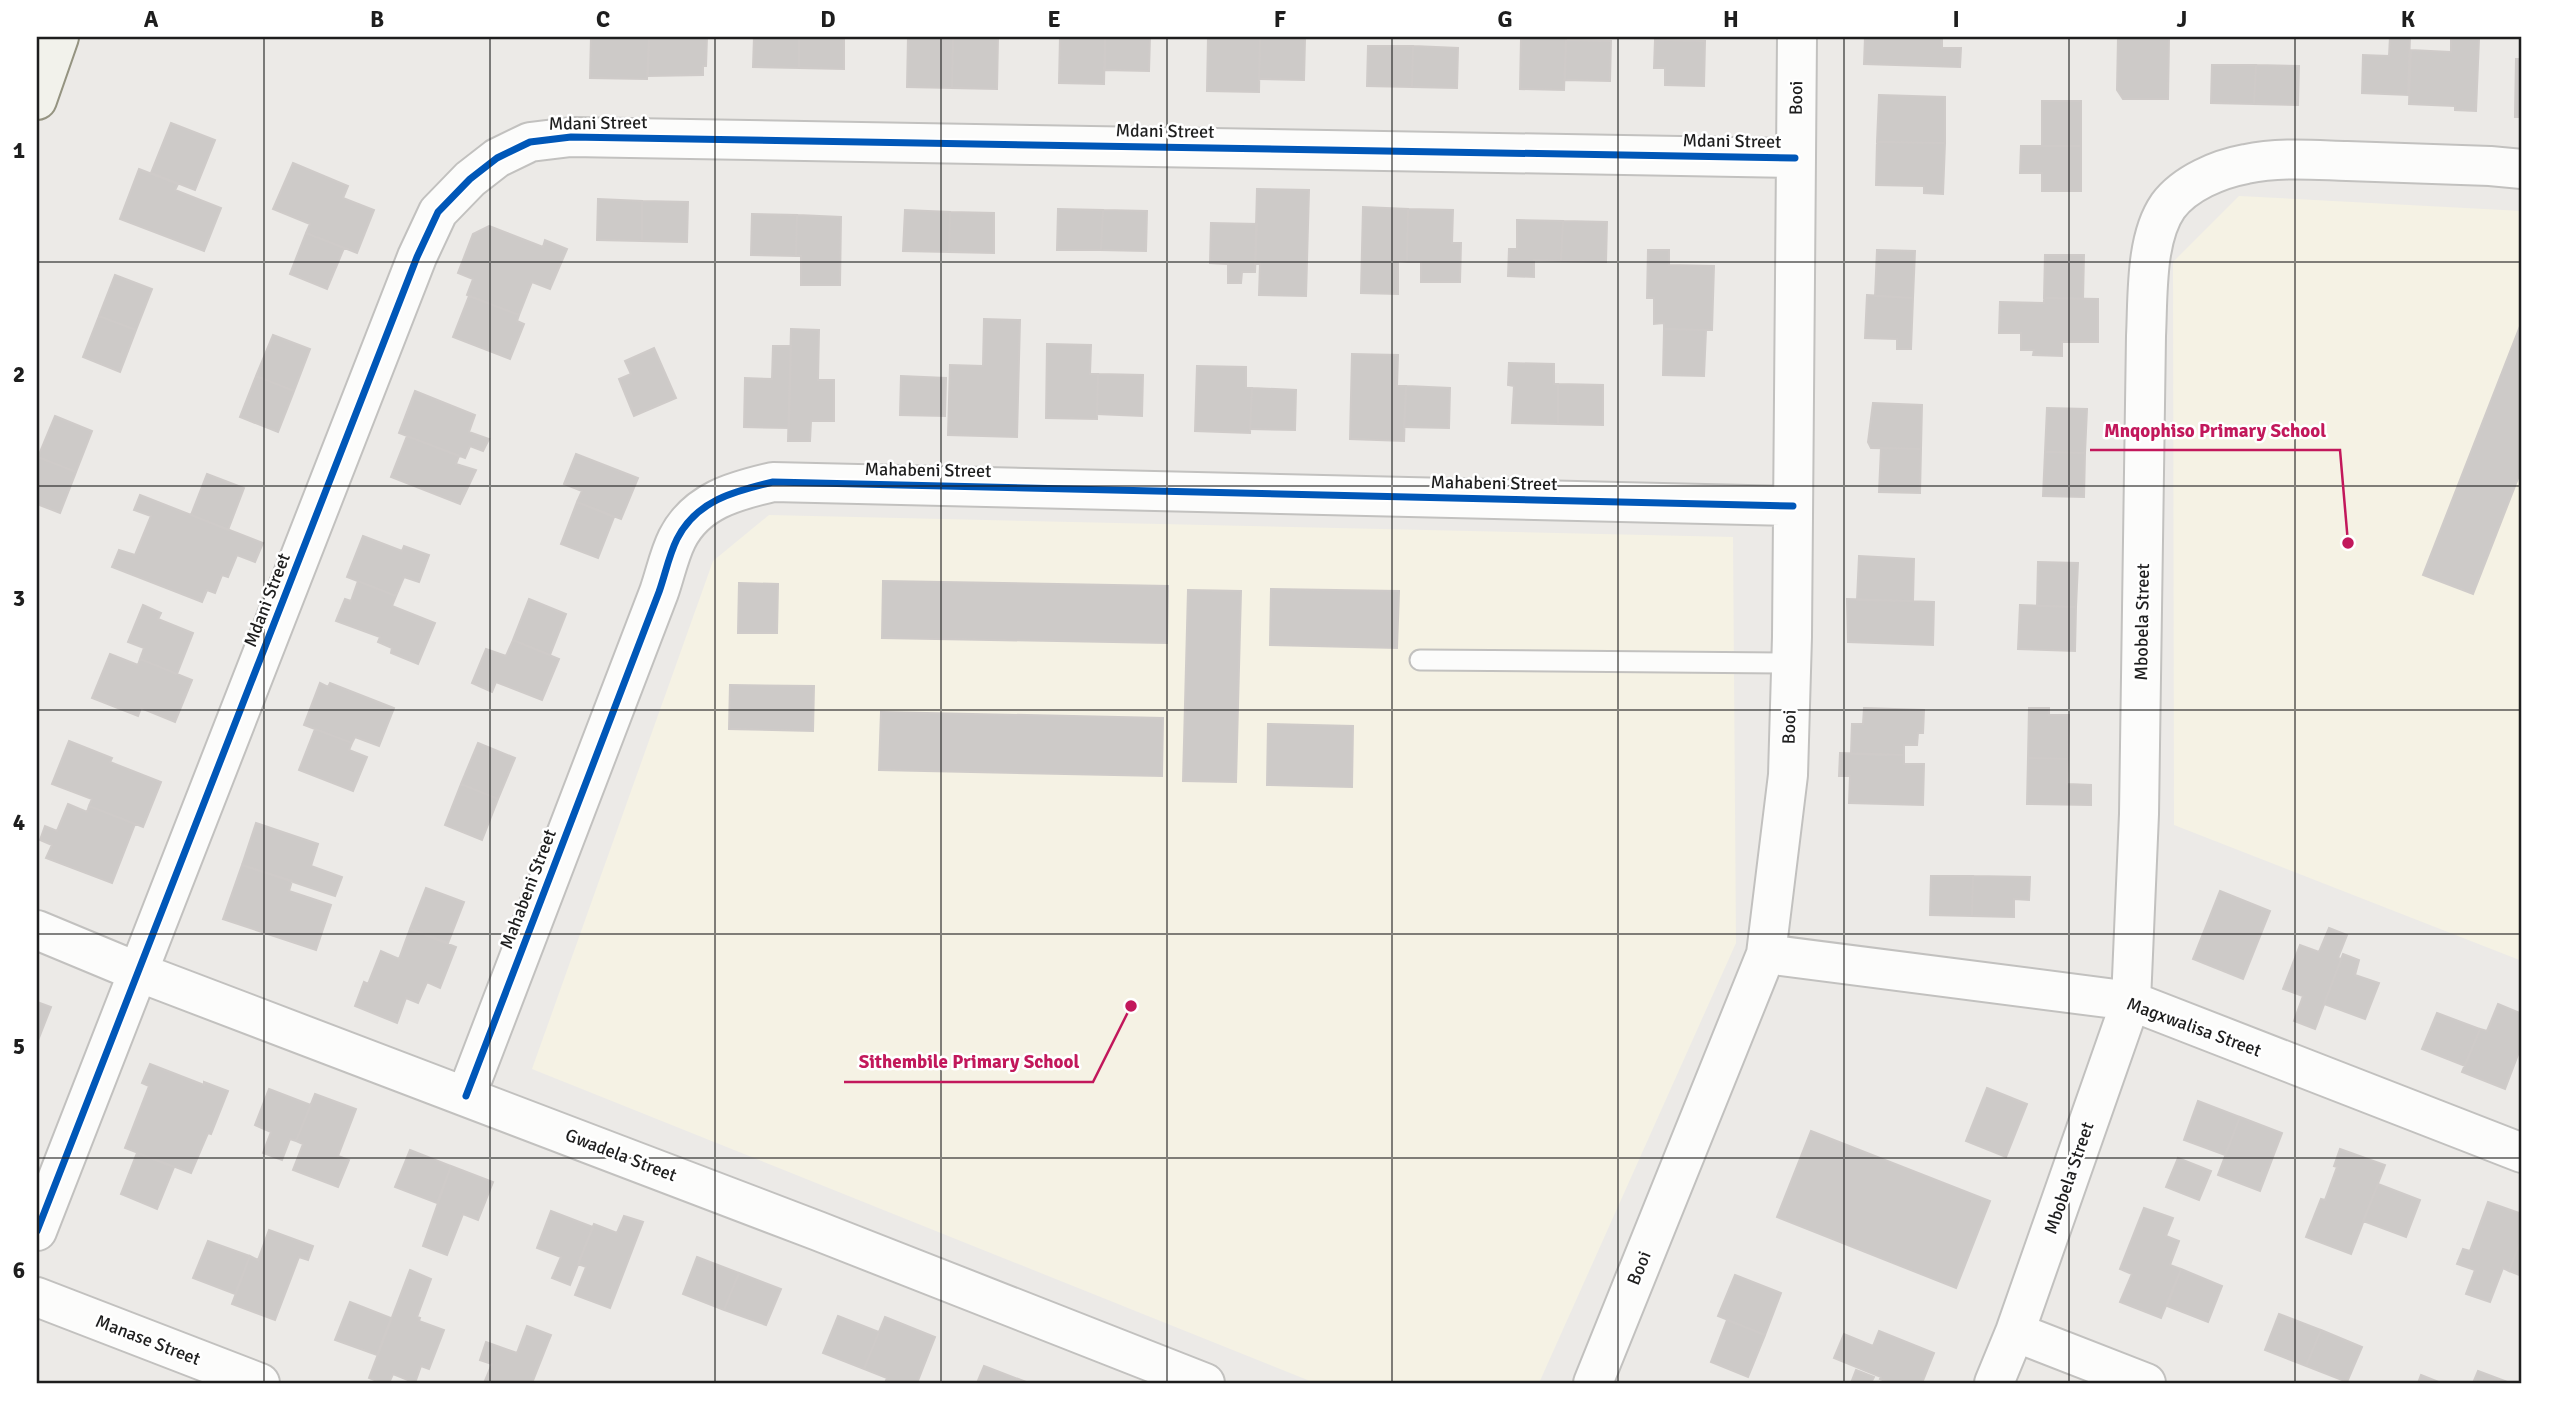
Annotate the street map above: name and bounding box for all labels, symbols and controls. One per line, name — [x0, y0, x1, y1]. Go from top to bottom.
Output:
text: A — [144, 5, 159, 34]
text: B — [370, 5, 384, 34]
text: C — [596, 5, 610, 34]
text: D — [820, 5, 836, 34]
text: E — [1047, 5, 1061, 34]
text: F — [1274, 5, 1286, 34]
text: G — [1497, 5, 1513, 34]
text: H — [1723, 5, 1739, 34]
text: I — [1952, 5, 1960, 34]
text: J — [2177, 5, 2187, 34]
text: K — [2401, 5, 2416, 34]
street label: Booi — [1785, 81, 1807, 115]
street label: Mdani Street — [548, 111, 648, 135]
street label: Mdani Street — [1115, 119, 1215, 143]
street label: Mdani Street — [1682, 129, 1782, 153]
text: 1 — [13, 136, 25, 165]
text: 2 — [13, 360, 25, 389]
callout: Mnqophiso Primary School — [2090, 410, 2340, 450]
text: Mnqophiso Primary School — [2104, 419, 2326, 443]
street label: Mahabeni Street — [864, 458, 992, 482]
street label: Mahabeni Street — [1430, 471, 1558, 495]
street label: Mdani Street — [239, 550, 295, 650]
street label: Mbobela Street — [2130, 563, 2154, 681]
text: 3 — [13, 584, 25, 613]
street label: Booi — [1777, 709, 1801, 745]
text: 4 — [13, 808, 25, 837]
street label: Mahabeni Street — [495, 826, 561, 952]
street label: Magxwalisa Street — [2124, 992, 2264, 1062]
text: 5 — [13, 1032, 25, 1061]
callout: Sithembile Primary School — [844, 1042, 1093, 1082]
text: Sithembile Primary School — [859, 1050, 1079, 1074]
street label: Mbobela Street — [2040, 1119, 2098, 1237]
street label: Gwadela Street — [562, 1124, 680, 1186]
street label: Booi — [1622, 1248, 1656, 1288]
text: 6 — [13, 1256, 25, 1285]
street label: Manase Street — [93, 1310, 203, 1370]

